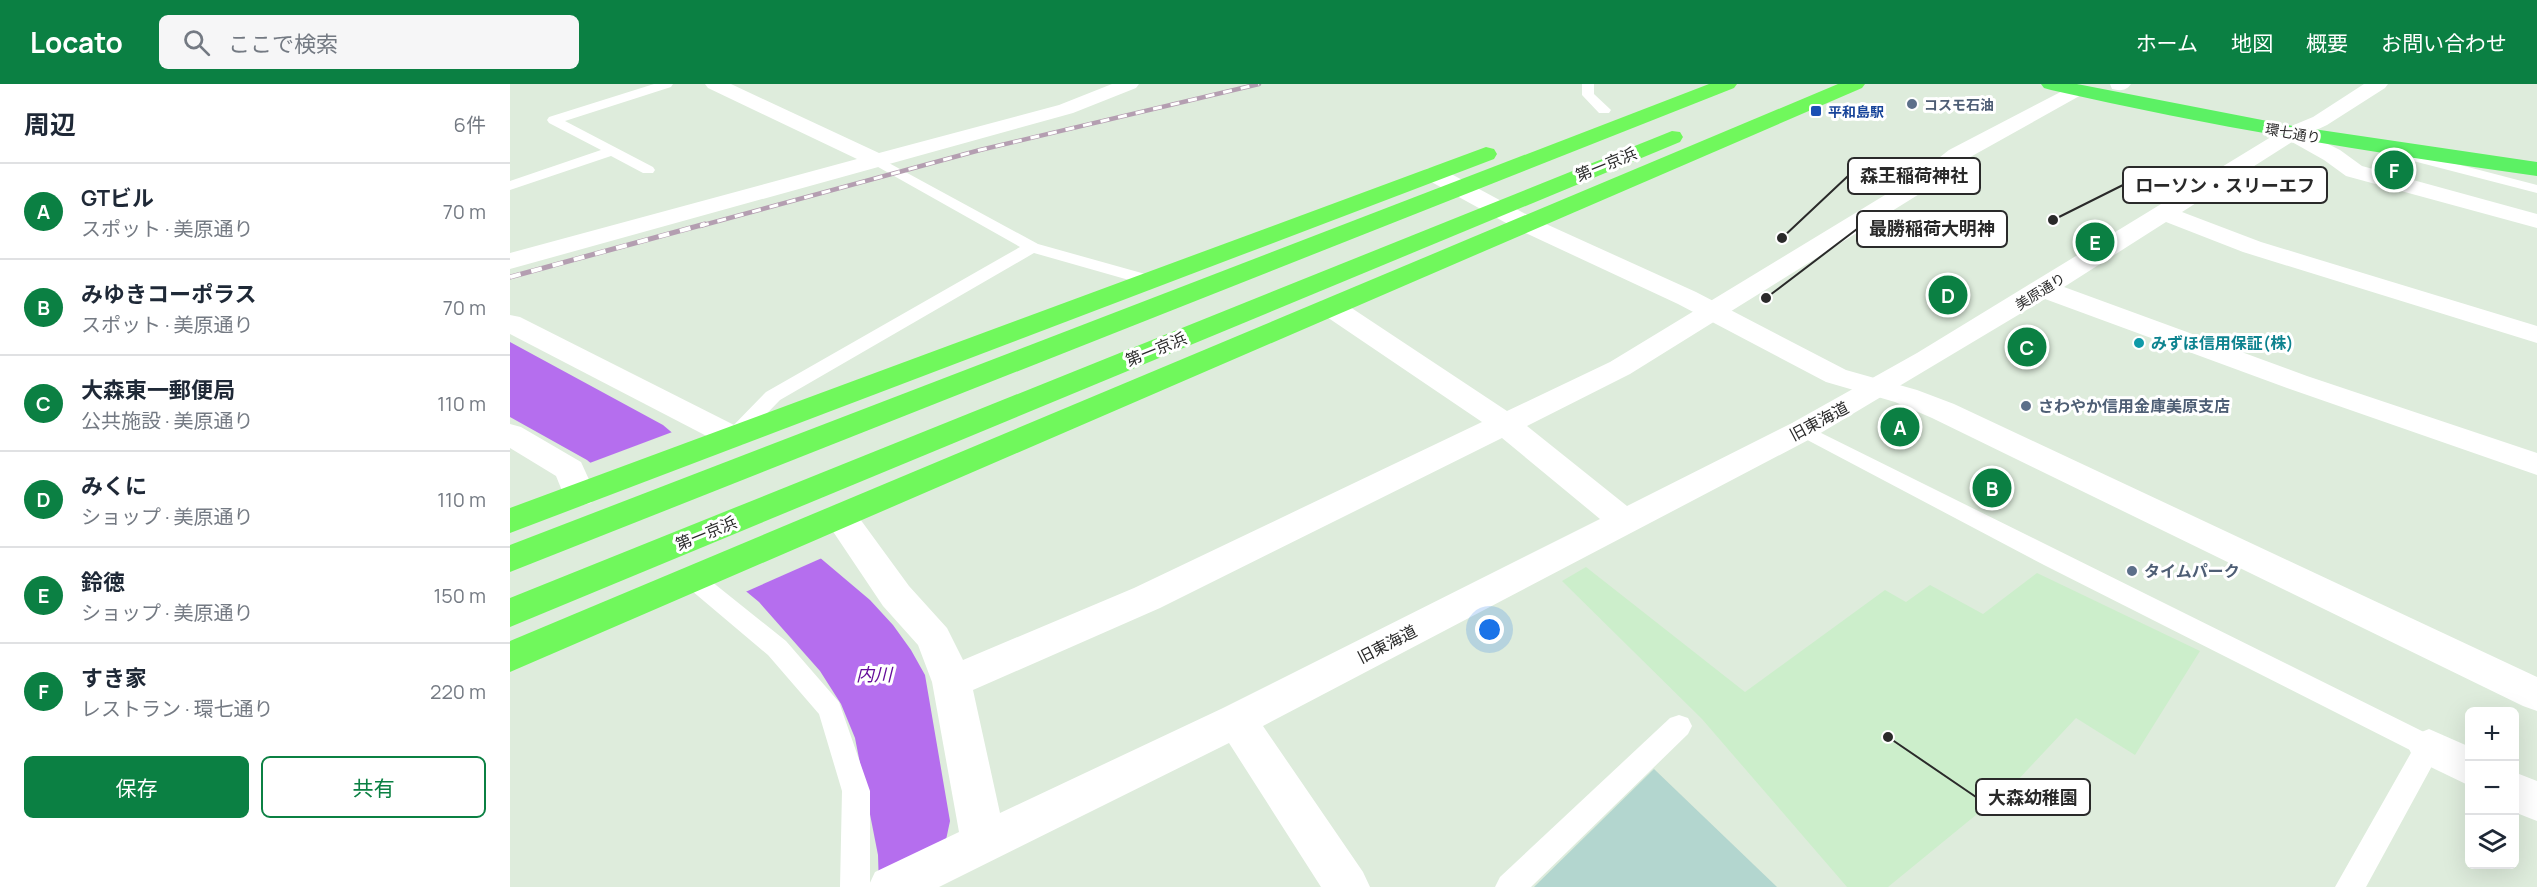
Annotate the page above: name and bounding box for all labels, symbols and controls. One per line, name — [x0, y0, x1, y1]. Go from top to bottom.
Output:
search box — [159, 15, 579, 69]
text: Locato — [30, 23, 123, 61]
icon: search — [180, 26, 213, 59]
text: ここで検索 — [228, 29, 338, 59]
text: ホーム — [2136, 29, 2198, 57]
text: 地図 — [2231, 29, 2273, 57]
text: 概要 — [2306, 29, 2348, 57]
text: お問い合わせ — [2381, 29, 2507, 57]
place label: コスモ石油 — [1924, 95, 1994, 114]
marker: コスモ石油 — [1905, 97, 1919, 111]
place label: 平和島駅 — [1828, 102, 1884, 121]
marker: 平和島駅 — [1809, 104, 1823, 118]
text: 周辺 — [24, 106, 76, 142]
text: 6件 — [454, 111, 486, 138]
street label: 環七通り — [2264, 119, 2322, 147]
street label: 第一京浜 — [1572, 142, 1640, 186]
pin: F — [2374, 148, 2414, 193]
callout: 森王稲荷神社 — [1848, 158, 1980, 194]
text: 森王稲荷神社 — [1860, 163, 1968, 187]
callout: ローソン・スリーエフ — [2123, 167, 2327, 203]
text: ローソン・スリーエフ — [2135, 173, 2315, 197]
text: GTビル — [81, 183, 154, 213]
text: A — [37, 198, 50, 225]
text: 70 m — [443, 198, 486, 225]
callout: 最勝稲荷大明神 — [1857, 211, 2007, 247]
text: スポット · 美原通り — [81, 215, 254, 242]
text: 最勝稲荷大明神 — [1869, 216, 1995, 240]
pin: E — [2076, 220, 2114, 264]
street label: 美原通り — [2011, 268, 2069, 314]
pin: D — [1928, 272, 1968, 318]
text: みゆきコーポラス — [81, 279, 257, 309]
text: B — [37, 294, 50, 321]
text: 70 m — [443, 294, 486, 321]
text: スポット · 美原通り — [81, 311, 254, 338]
pin: C — [2008, 324, 2047, 370]
street label: 第一京浜 — [1122, 327, 1190, 371]
place label: みずほ信用保証(株) — [2151, 332, 2294, 354]
marker: みずほ信用保証(株) — [2132, 336, 2146, 350]
text: 大森東一郵便局 — [81, 375, 235, 405]
text: C — [36, 390, 51, 417]
text: 110 m — [437, 390, 486, 417]
place label: さわやか信用金庫美原支店 — [2038, 395, 2230, 417]
street label: 旧東海道 — [1786, 396, 1852, 446]
marker: さわやか信用金庫美原支店 — [2019, 399, 2033, 413]
pin: A — [1880, 404, 1920, 450]
text: 公共施設 · 美原通り — [81, 407, 254, 434]
pin: B — [1972, 466, 2012, 510]
text: みくに — [81, 471, 147, 501]
text: D — [36, 486, 51, 513]
text: 110 m — [437, 486, 486, 513]
text: ショップ · 美原通り — [81, 503, 254, 530]
street label: 第一京浜 — [672, 511, 740, 555]
place label: タイムパーク — [2144, 560, 2240, 582]
marker: タイムパーク — [2125, 564, 2139, 578]
text: 鈴徳 — [81, 567, 125, 597]
text: E — [38, 582, 49, 609]
text: 150 m — [433, 582, 486, 609]
text: ショップ · 美原通り — [81, 599, 254, 626]
your location — [1475, 615, 1504, 644]
street label: 旧東海道 — [1353, 620, 1421, 668]
water label: 内川 — [856, 662, 894, 686]
text: すき家 — [81, 663, 147, 693]
text: F — [38, 678, 49, 705]
text: 220 m — [430, 678, 486, 705]
text: レストラン · 環七通り — [81, 695, 274, 722]
map controls — [2465, 707, 2519, 869]
button: + — [2465, 707, 2519, 761]
button: 保存 — [24, 756, 249, 818]
button: 共有 — [261, 756, 486, 818]
button: − — [2465, 761, 2519, 815]
callout: 大森幼稚園 — [1976, 779, 2090, 815]
text: 大森幼稚園 — [1988, 785, 2078, 809]
button: layers — [2465, 815, 2519, 869]

